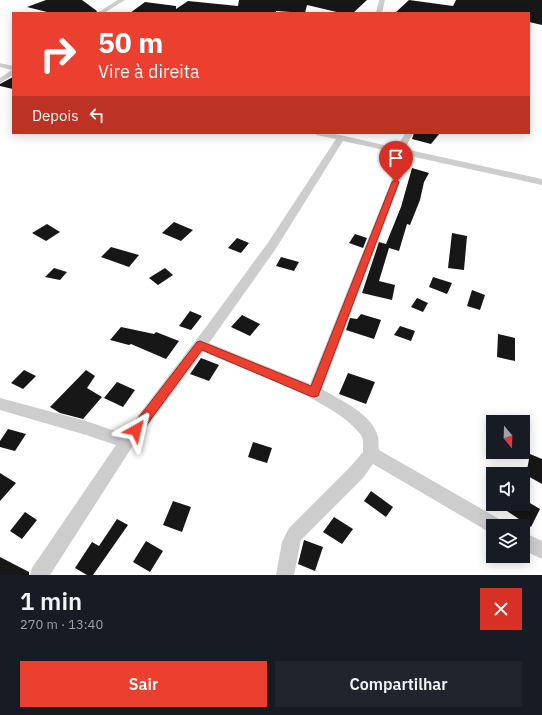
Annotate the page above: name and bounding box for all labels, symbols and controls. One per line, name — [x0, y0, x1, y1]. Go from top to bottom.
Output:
text: 50 m — [98, 24, 163, 61]
icon: right — [32, 28, 84, 80]
text: Vire à direita — [98, 60, 200, 83]
icon: left — [86, 104, 108, 126]
text: Depois — [32, 106, 78, 125]
pin — [379, 141, 413, 182]
icon: arrive — [385, 147, 407, 169]
position arrow — [115, 409, 157, 451]
north arrow — [486, 415, 530, 459]
map controls — [486, 415, 530, 563]
button: sound — [486, 467, 530, 511]
button: layers — [486, 519, 530, 563]
text: 1 min — [20, 585, 82, 617]
button: close — [480, 588, 522, 630]
text: 270 m · 13:40 — [20, 616, 103, 633]
button: Sair — [20, 661, 267, 707]
button: Compartilhar — [275, 661, 522, 707]

